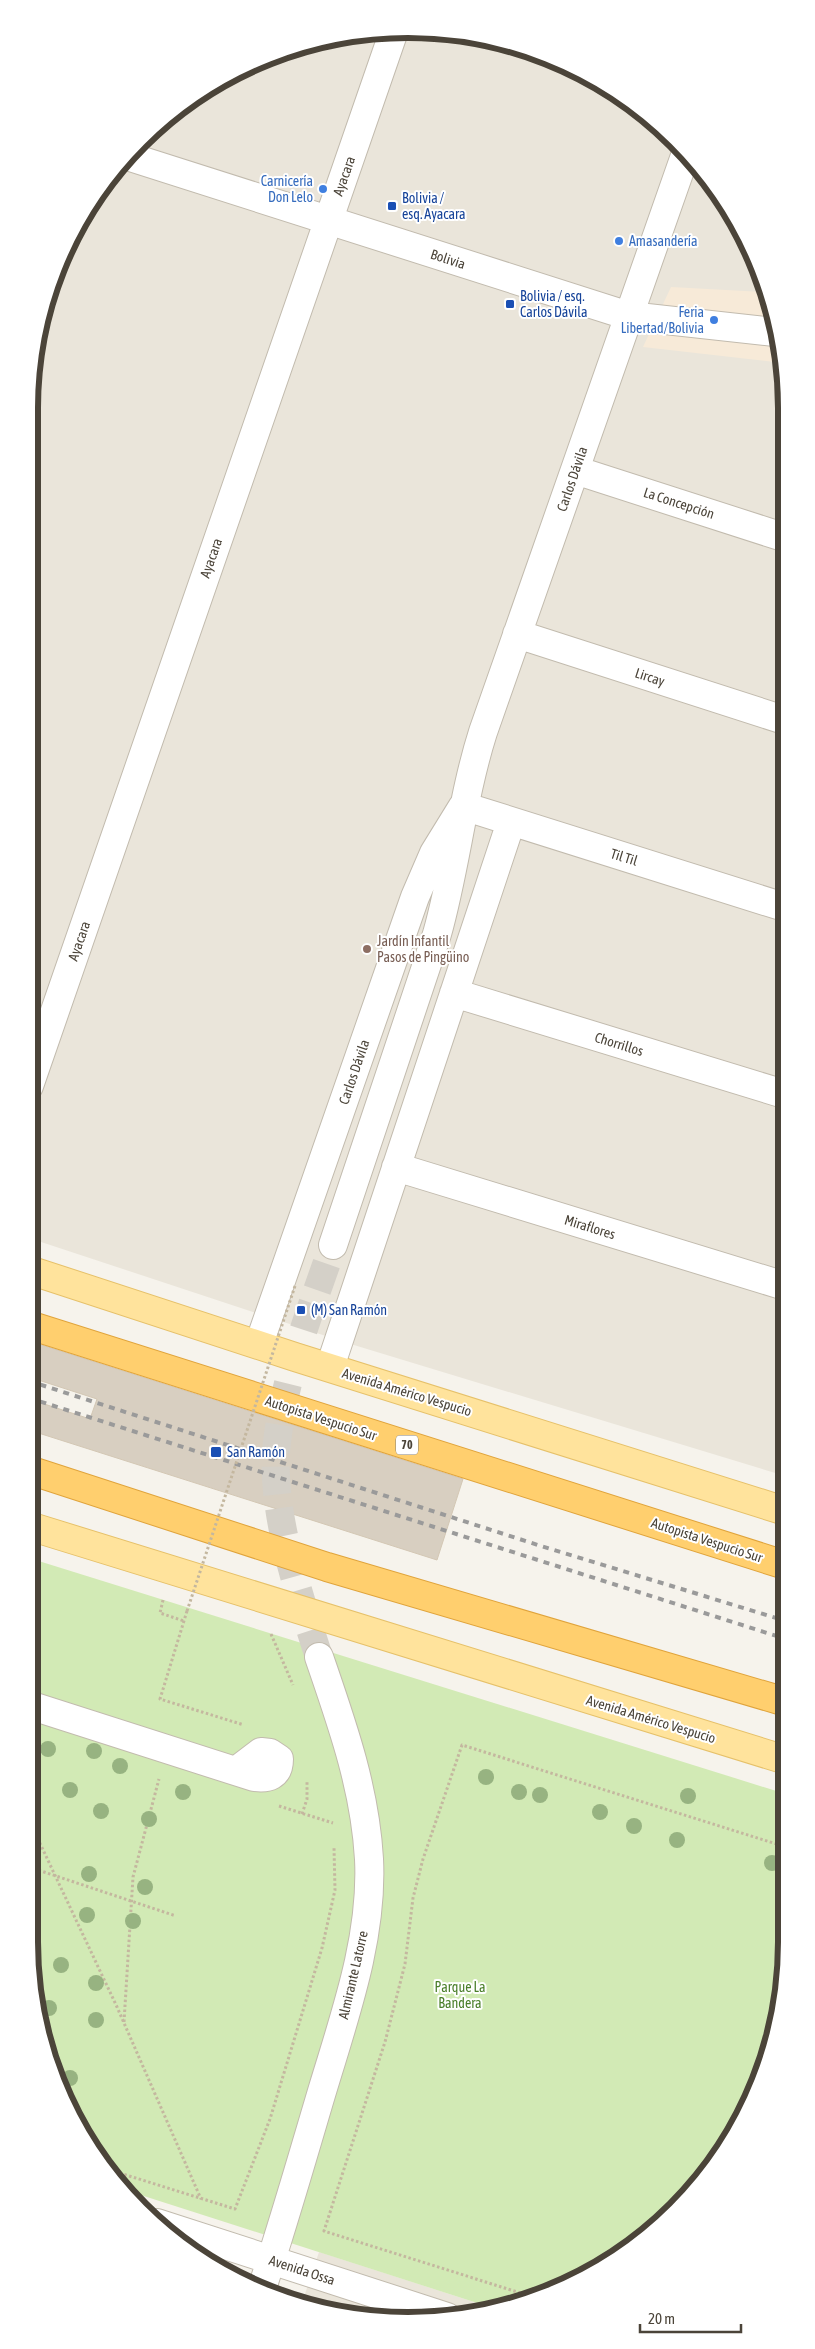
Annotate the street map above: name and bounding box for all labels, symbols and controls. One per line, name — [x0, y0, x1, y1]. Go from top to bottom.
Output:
street label: Ayacara — [330, 154, 358, 198]
place label: Carnicería Don Lelo — [261, 173, 313, 205]
marker: Carnicería Don Lelo — [317, 183, 329, 195]
place label: Bolivia / esq. Ayacara — [402, 190, 465, 222]
marker: Bolivia / esq. Ayacara — [386, 200, 398, 212]
place label: Amasandería — [629, 233, 698, 249]
marker: Amasandería — [613, 235, 625, 247]
street label: Bolivia — [429, 246, 467, 272]
place label: Bolivia / esq. Carlos Dávila — [520, 288, 588, 320]
marker: Bolivia / esq. Carlos Dávila — [504, 298, 516, 310]
place label: Feria Libertad/Bolivia — [621, 304, 704, 336]
marker: Feria Libertad/Bolivia — [708, 314, 720, 326]
street label: Carlos Dávila — [553, 444, 591, 514]
street label: La Concepción — [642, 484, 716, 522]
street label: Ayacara — [197, 536, 225, 580]
street label: Lircay — [633, 665, 667, 689]
street label: Til Til — [609, 845, 640, 869]
street label: Ayacara — [65, 919, 93, 963]
place label: Jardín Infantil Pasos de Pingüino — [377, 933, 469, 965]
marker: Jardín Infantil Pasos de Pingüino — [361, 943, 373, 955]
street label: Chorrillos — [593, 1029, 645, 1059]
street label: Carlos Dávila — [335, 1037, 373, 1107]
street label: Miraflores — [563, 1212, 617, 1242]
place label: (M) San Ramón — [311, 1302, 387, 1318]
marker: (M) San Ramón — [295, 1304, 307, 1316]
street label: Avenida Américo Vespucio — [340, 1365, 474, 1419]
street label: Autopista Vespucio Sur — [263, 1392, 380, 1444]
road number: 70 — [396, 1436, 418, 1454]
place label: San Ramón — [227, 1444, 285, 1460]
marker: San Ramón — [209, 1445, 223, 1459]
street label: Autopista Vespucio Sur — [649, 1514, 766, 1566]
street label: Avenida Américo Vespucio — [584, 1692, 718, 1746]
street label: Almirante Latorre — [335, 1929, 371, 2021]
park label: Parque La Bandera — [435, 1979, 485, 2011]
street label: Avenida Ossa — [267, 2252, 337, 2288]
scale bar — [640, 2302, 741, 2334]
text: 20 m — [648, 2310, 675, 2327]

